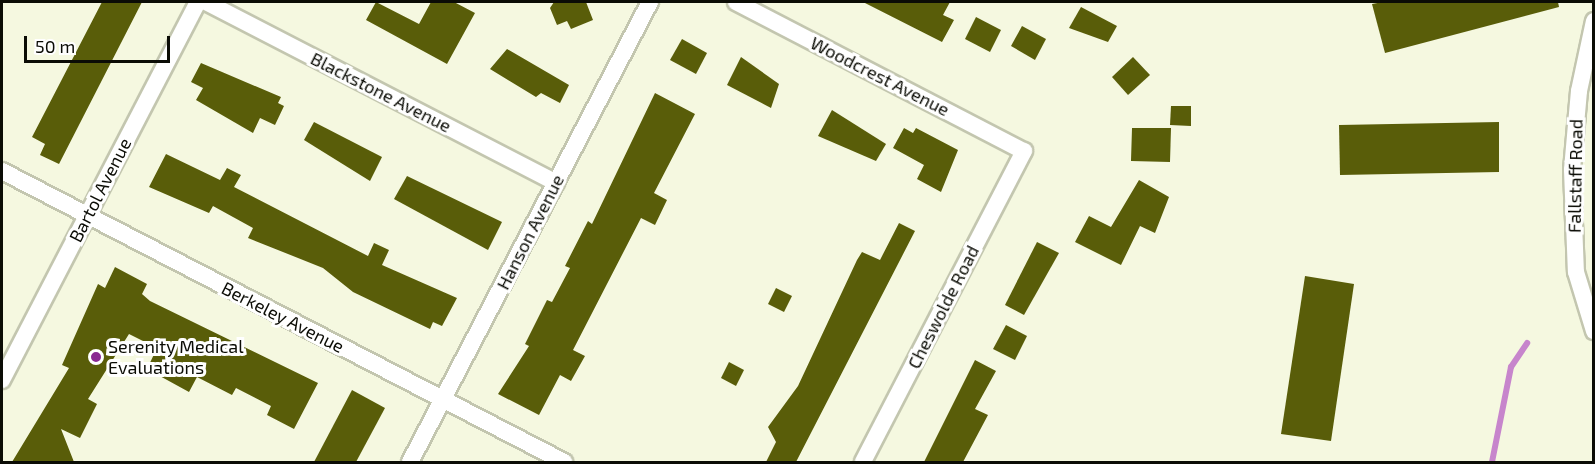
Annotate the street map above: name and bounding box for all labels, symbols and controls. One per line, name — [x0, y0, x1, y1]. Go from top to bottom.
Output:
scale bar — [27, 24, 172, 62]
street label: Woodcrest Avenue — [807, 32, 953, 120]
text: 50 m — [35, 35, 75, 57]
street label: Blackstone Avenue — [307, 47, 455, 137]
street label: Fallstaff Road — [1563, 119, 1587, 233]
street label: Bartol Avenue — [64, 134, 136, 246]
street label: Hanson Avenue — [492, 171, 568, 293]
street label: Cheswolde Road — [903, 242, 983, 372]
street label: Berkeley Avenue — [218, 277, 348, 357]
place label: Serenity Medical Evaluations — [108, 336, 244, 378]
marker: Serenity Medical Evaluations — [89, 350, 103, 364]

